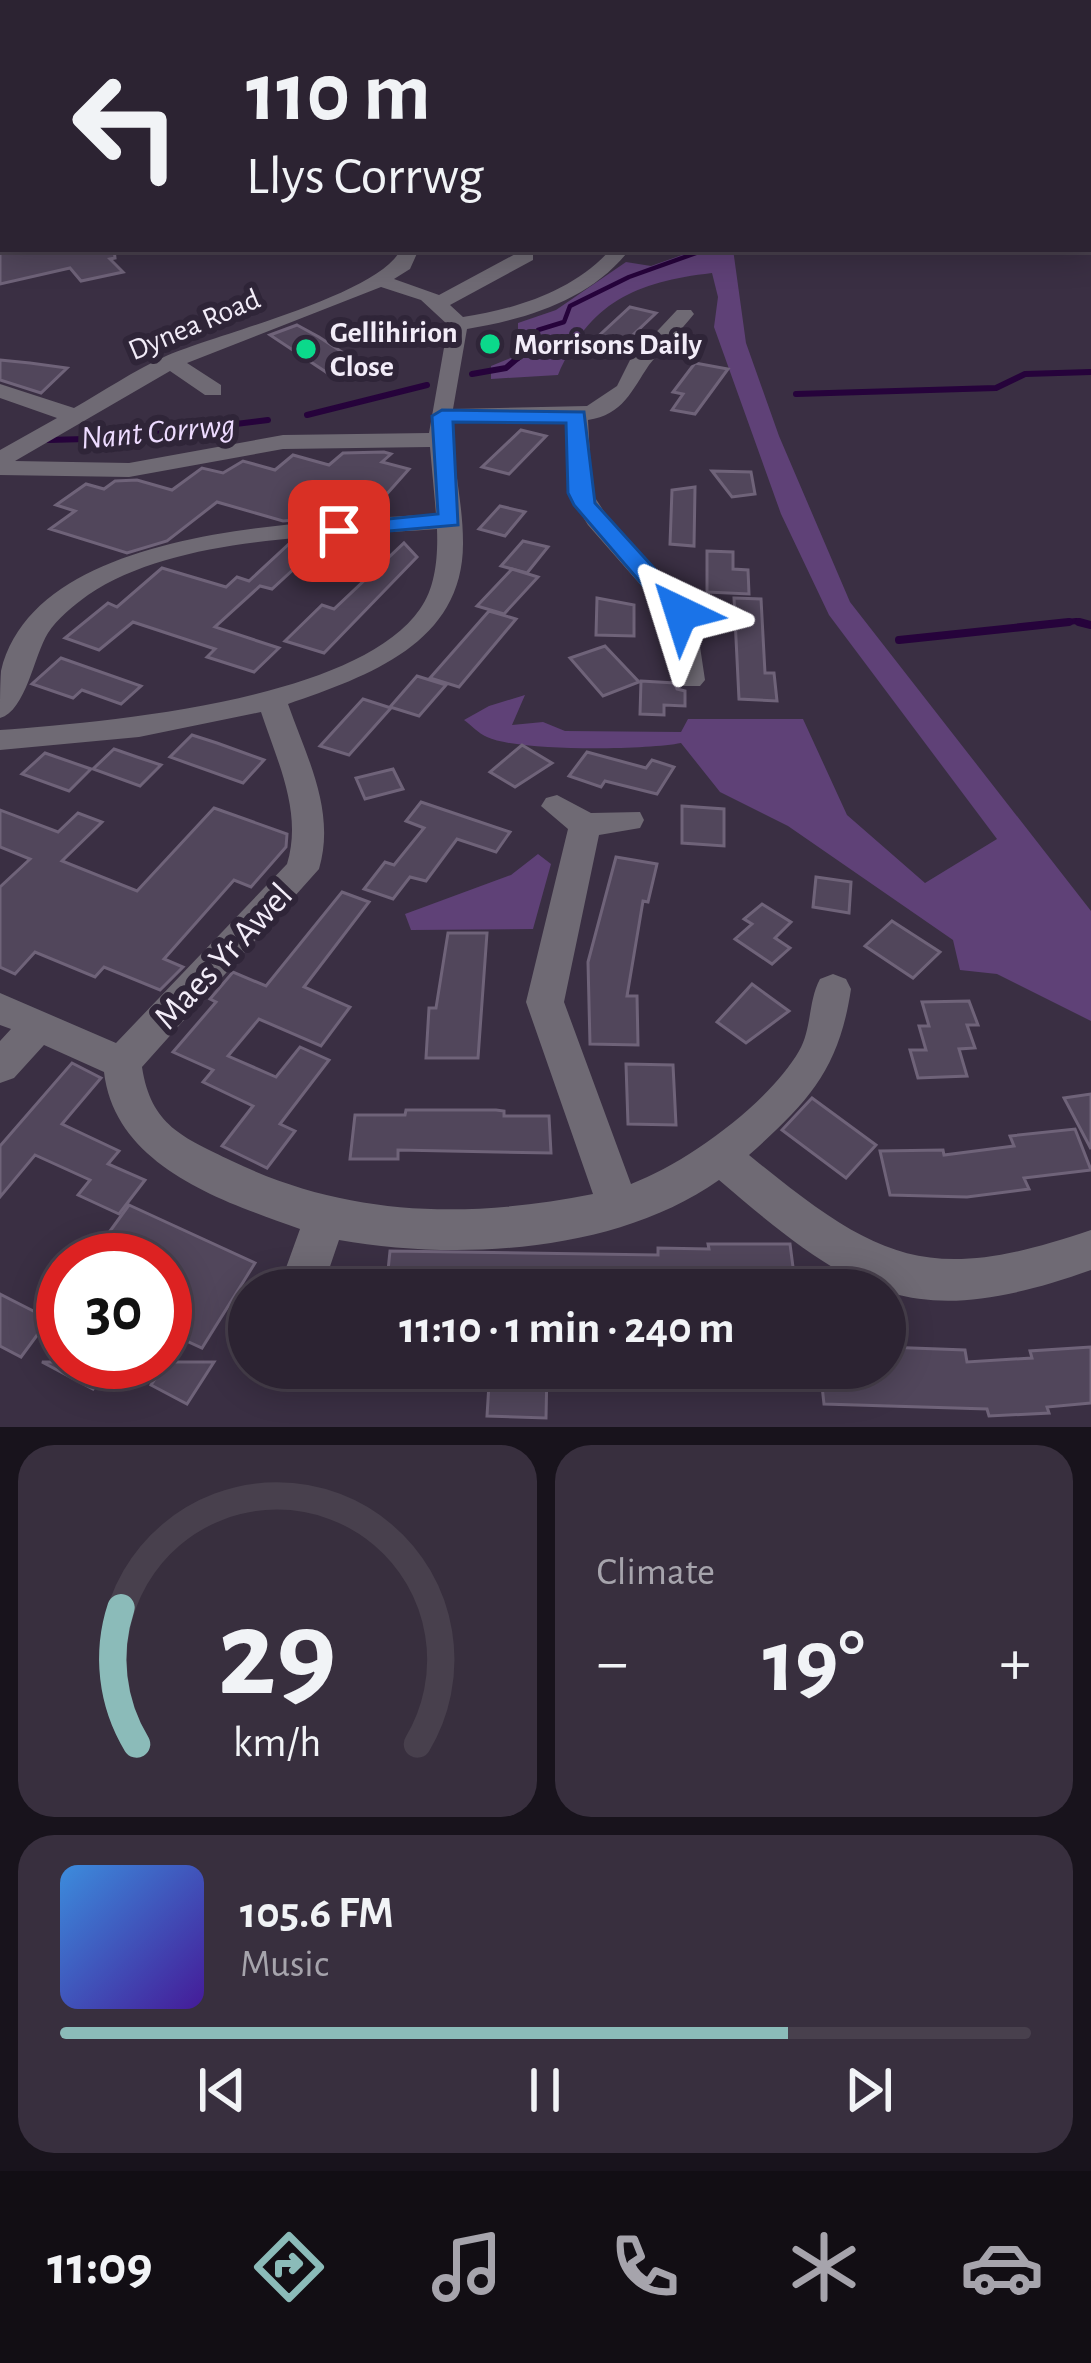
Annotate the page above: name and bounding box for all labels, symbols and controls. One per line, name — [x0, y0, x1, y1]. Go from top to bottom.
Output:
icon: left — [48, 48, 204, 204]
text: 110 m — [246, 52, 431, 136]
text: Llys Corrwg — [246, 150, 484, 204]
street label: Dynea Road — [124, 284, 265, 366]
place label: Gellihirion Close — [330, 318, 458, 382]
place label: Morrisons Daily — [514, 330, 703, 360]
marker: Morrisons Daily — [477, 331, 503, 357]
marker: Gellihirion Close — [293, 336, 319, 362]
water label: Nant Corrwg — [80, 409, 237, 456]
pin — [288, 480, 390, 582]
icon: arrive — [306, 498, 372, 564]
position arrow — [618, 550, 744, 676]
street label: Maes Yr Awel — [148, 877, 299, 1036]
speed limit sign: 30 — [36, 1233, 192, 1389]
text: 11:10 · 1 min · 240 m — [399, 1306, 735, 1351]
text: Climate — [597, 1553, 715, 1592]
text: 29 — [218, 1593, 337, 1718]
text: 19° — [763, 1618, 865, 1708]
text: − — [597, 1630, 628, 1696]
text: + — [999, 1630, 1031, 1696]
text: km/h — [233, 1722, 321, 1765]
text: 105.6 FM — [240, 1891, 394, 1936]
text: Music — [240, 1945, 329, 1984]
icon: previous — [189, 2057, 255, 2123]
icon: pause — [512, 2057, 578, 2123]
icon: next — [836, 2057, 902, 2123]
icon: directions — [247, 2225, 331, 2309]
icon: music — [425, 2225, 509, 2309]
icon: phone — [603, 2225, 687, 2309]
icon: climate — [782, 2225, 866, 2309]
icon: car — [960, 2225, 1044, 2309]
text: 11:09 — [47, 2240, 153, 2294]

